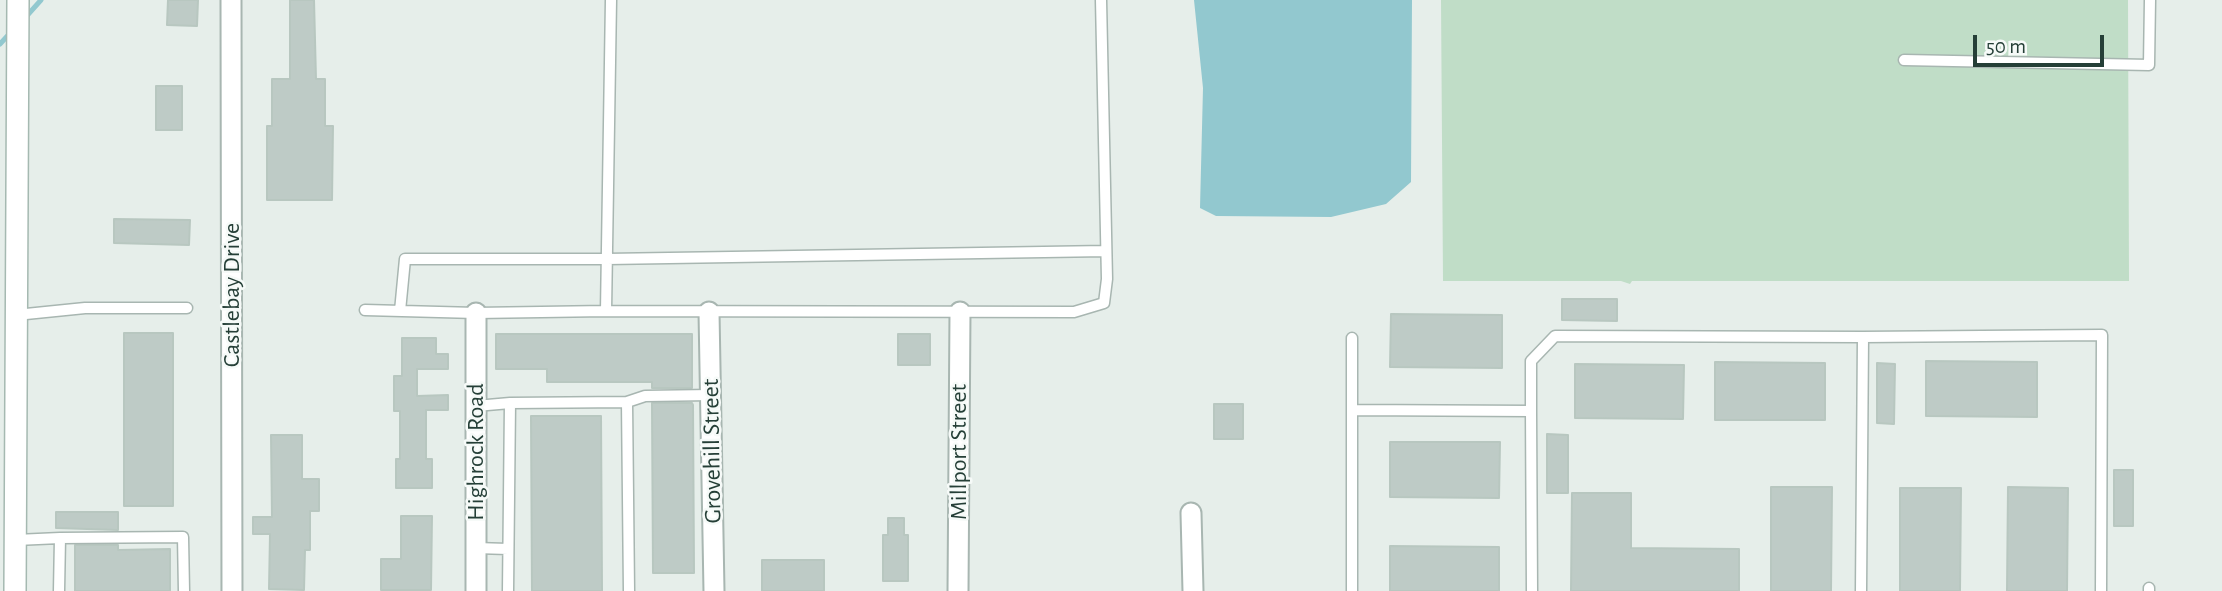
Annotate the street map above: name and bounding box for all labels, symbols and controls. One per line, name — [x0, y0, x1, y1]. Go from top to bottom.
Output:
scale bar — [1977, 21, 2108, 65]
text: 50 m — [1986, 36, 2026, 57]
street label: Castlebay Drive — [218, 223, 246, 367]
street label: Grovehill Street — [696, 378, 728, 524]
street label: Highrock Road — [462, 383, 490, 521]
street label: Millport Street — [945, 384, 973, 520]

